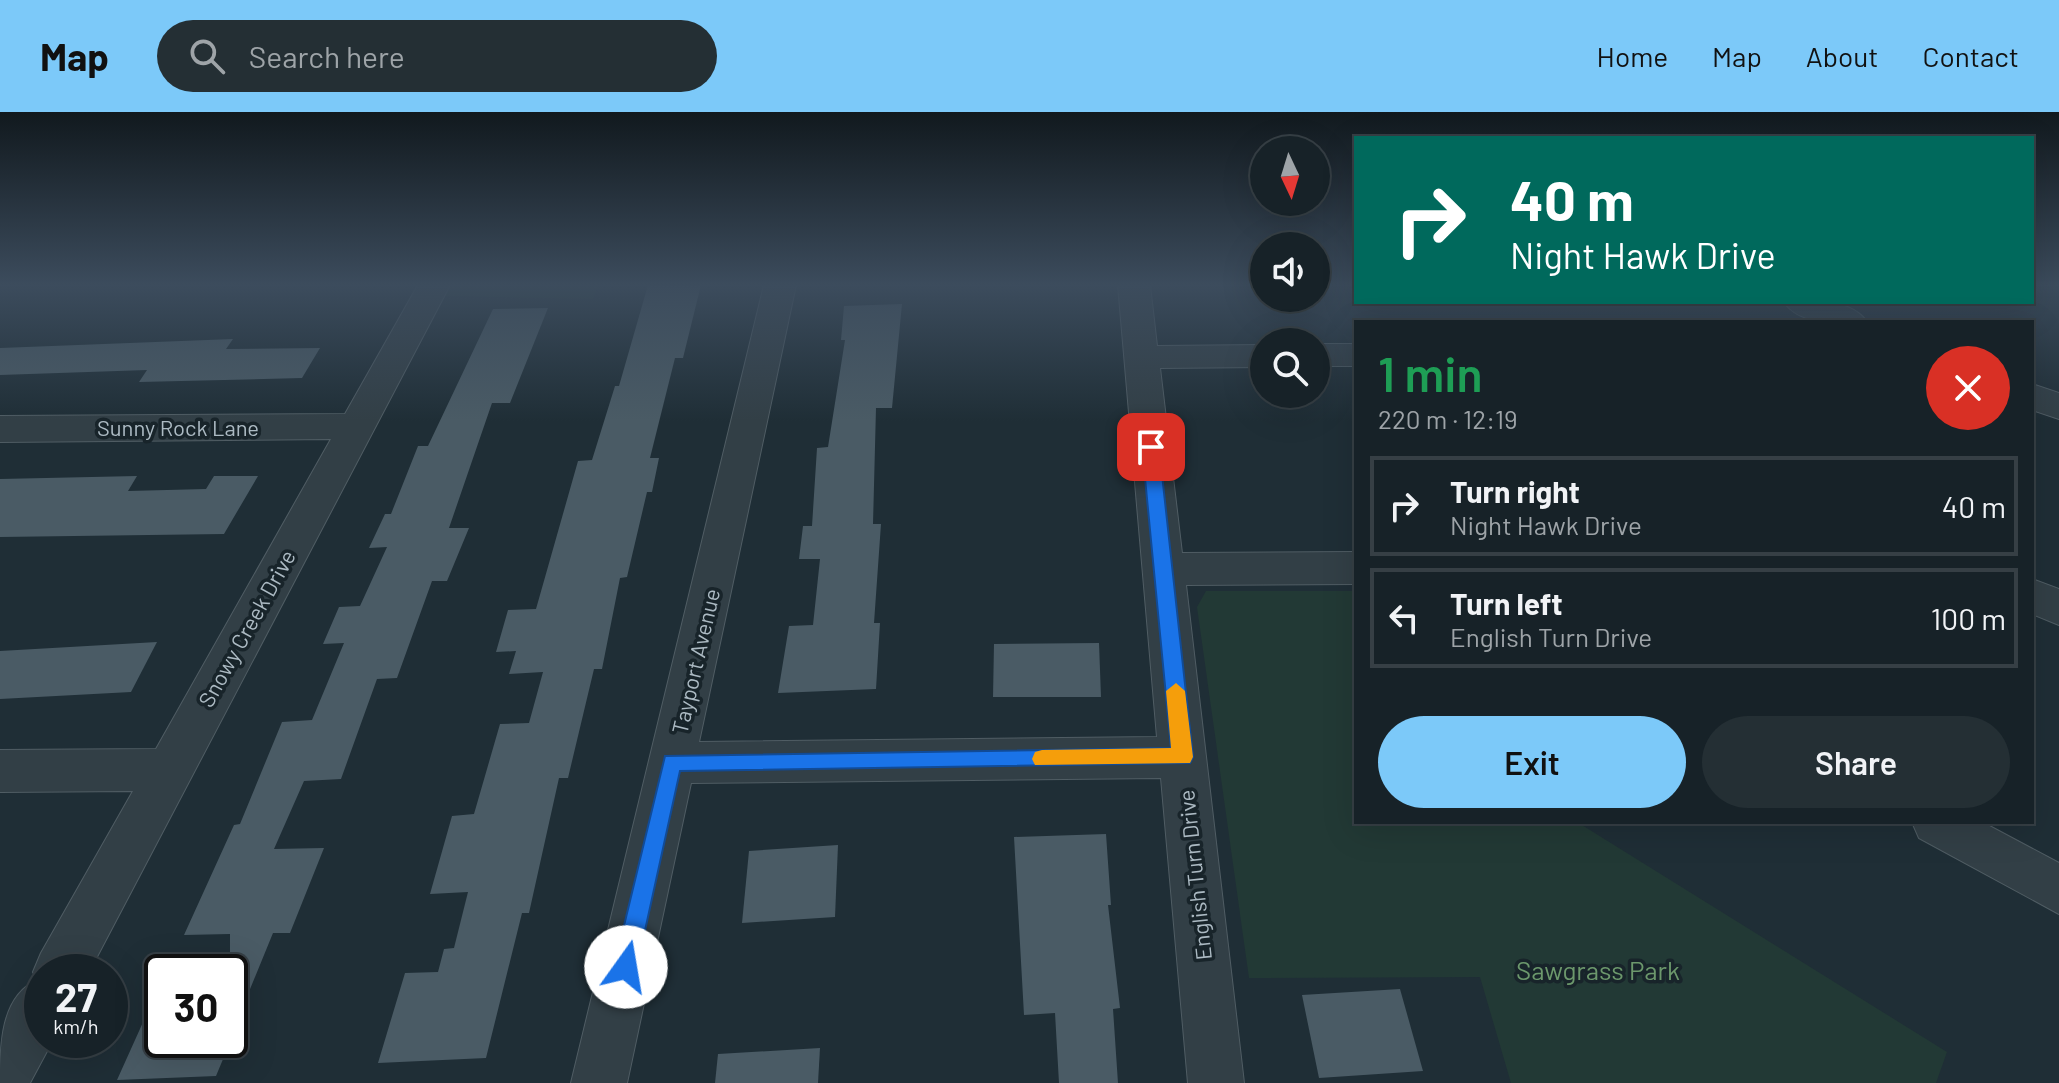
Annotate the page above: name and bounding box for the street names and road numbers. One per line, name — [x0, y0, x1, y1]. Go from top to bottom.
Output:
street label: Sunny Rock Lane — [97, 414, 259, 440]
street label: Snowy Creek Drive — [192, 545, 300, 711]
street label: Tayport Avenue — [666, 586, 724, 736]
street label: English Turn Drive — [1172, 789, 1216, 961]

